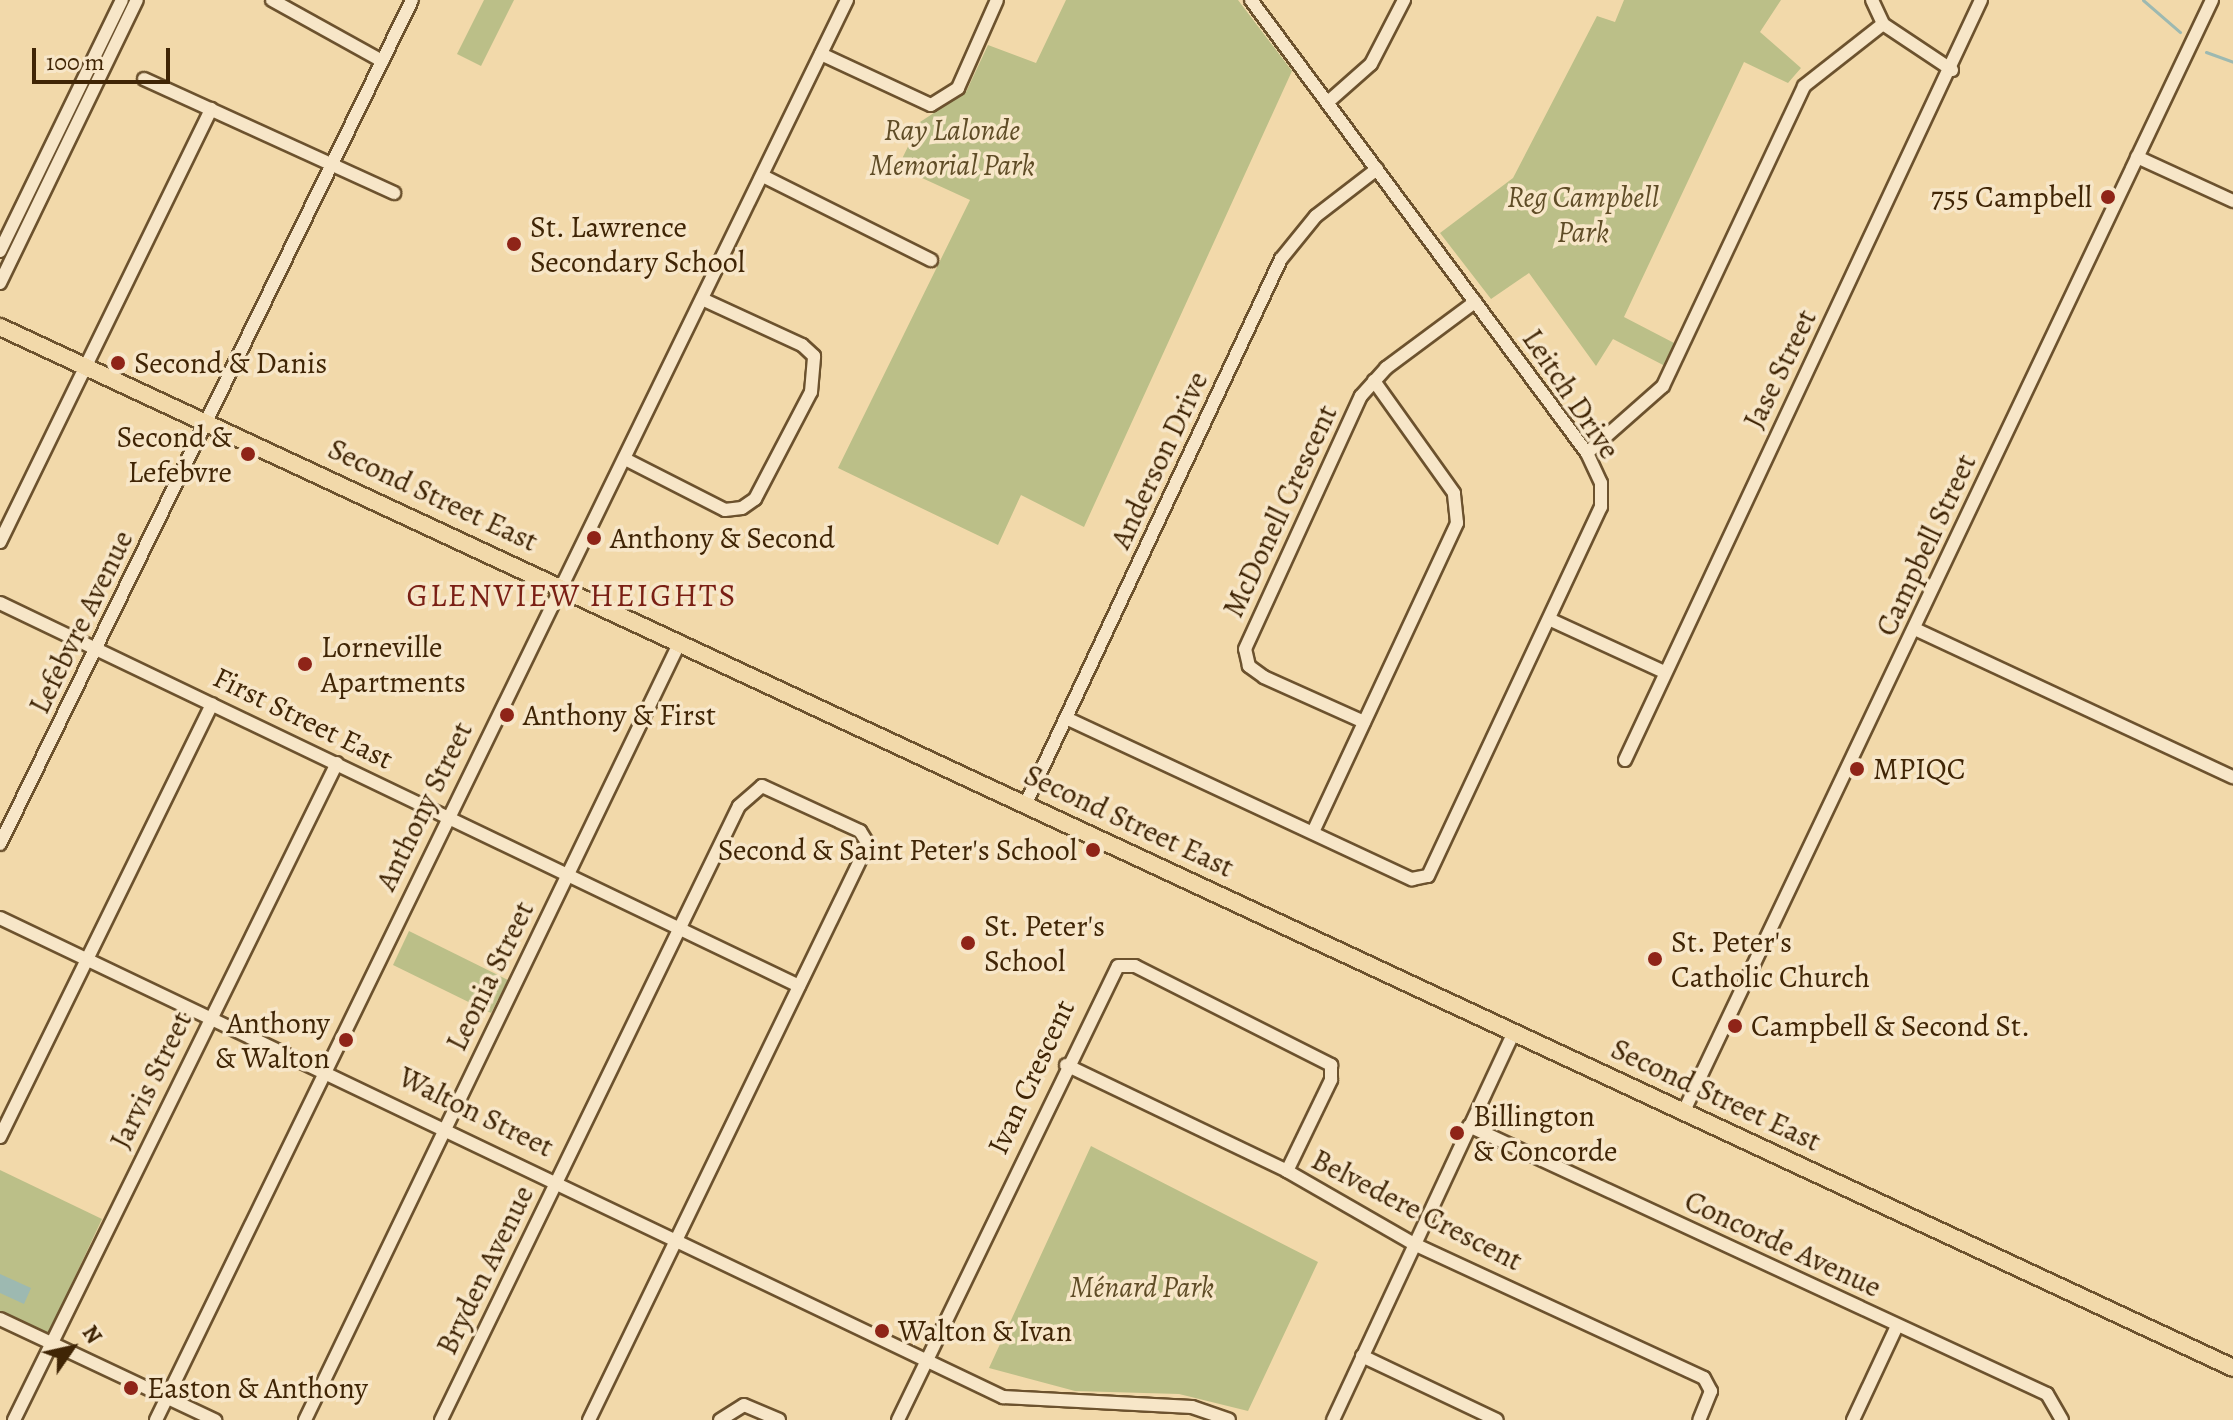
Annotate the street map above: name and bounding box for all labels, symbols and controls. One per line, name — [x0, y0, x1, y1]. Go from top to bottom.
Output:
scale bar — [36, 32, 174, 82]
text: 100 m — [46, 46, 105, 78]
park label: Ray Lalonde Memorial Park — [869, 112, 1035, 182]
park label: Reg Campbell Park — [1507, 179, 1659, 250]
place label: 755 Campbell — [1931, 179, 2092, 215]
marker: 755 Campbell — [2099, 188, 2117, 206]
place label: St. Lawrence Secondary School — [530, 209, 745, 280]
marker: St. Lawrence Secondary School — [505, 235, 523, 253]
street label: Jase Street — [1736, 304, 1824, 434]
street label: Leitch Drive — [1514, 322, 1628, 466]
place label: Second & Danis — [134, 345, 327, 381]
marker: Second & Danis — [109, 354, 127, 372]
street label: Anderson Drive — [1102, 366, 1216, 554]
street label: McDonell Crescent — [1215, 399, 1345, 623]
place label: Second & Lefebvre — [117, 419, 232, 490]
street label: Second Street East — [322, 431, 544, 559]
marker: Second & Lefebvre — [239, 445, 257, 463]
street label: Campbell Street — [1868, 448, 1984, 642]
place label: Anthony & Second — [610, 520, 835, 556]
street label: Lefebvre Avenue — [21, 524, 141, 720]
marker: Anthony & Second — [585, 529, 603, 547]
district label: GLENVIEW HEIGHTS — [407, 576, 737, 614]
place label: Lorneville Apartments — [321, 629, 466, 700]
marker: Lorneville Apartments — [296, 655, 314, 673]
street label: First Street East — [207, 659, 399, 777]
place label: Anthony & First — [523, 697, 716, 733]
marker: Anthony & First — [498, 706, 516, 724]
street label: Anthony Street — [368, 716, 480, 896]
place label: MPIQC — [1873, 751, 1965, 787]
street label: Second Street East — [1018, 757, 1240, 885]
marker: MPIQC — [1848, 760, 1866, 778]
place label: Second & Saint Peter's School — [718, 832, 1077, 868]
marker: Second & Saint Peter's School — [1084, 841, 1102, 859]
street label: Leonia Street — [438, 895, 542, 1057]
place label: St. Peter's School — [984, 908, 1106, 978]
place label: St. Peter's Catholic Church — [1671, 924, 1870, 994]
marker: St. Peter's School — [959, 934, 977, 952]
marker: St. Peter's Catholic Church — [1646, 950, 1664, 968]
street label: Ivan Crescent — [980, 994, 1082, 1160]
street label: Jarvis Street — [102, 1005, 200, 1155]
place label: Anthony & Walton — [215, 1005, 330, 1076]
place label: Campbell & Second St. — [1751, 1008, 2030, 1044]
marker: Campbell & Second St. — [1726, 1017, 1744, 1035]
marker: Anthony & Walton — [337, 1031, 355, 1049]
street label: Second Street East — [1605, 1031, 1827, 1159]
street label: Walton Street — [393, 1059, 559, 1165]
place label: Billington & Concorde — [1473, 1098, 1617, 1168]
marker: Billington & Concorde — [1448, 1124, 1466, 1142]
street label: Belvedere Crescent — [1306, 1141, 1528, 1279]
street label: Bryden Avenue — [429, 1180, 541, 1360]
street label: Concorde Avenue — [1679, 1183, 1887, 1305]
park label: Ménard Park — [1070, 1269, 1214, 1305]
north arrow — [32, 1308, 112, 1388]
place label: Walton & Ivan — [898, 1313, 1072, 1349]
text: N — [75, 1320, 109, 1350]
marker: Walton & Ivan — [873, 1322, 891, 1340]
place label: Easton & Anthony — [147, 1370, 368, 1406]
marker: Easton & Anthony — [122, 1379, 140, 1397]

